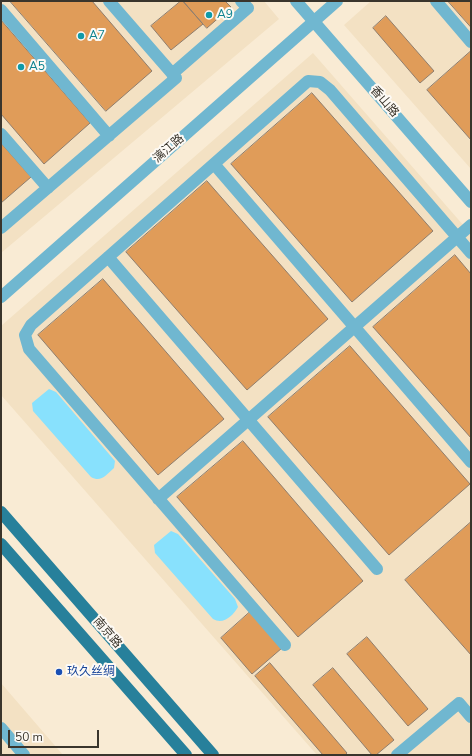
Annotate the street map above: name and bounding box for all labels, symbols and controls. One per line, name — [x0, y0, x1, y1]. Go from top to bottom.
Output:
place label: A9 — [217, 8, 233, 22]
marker: A9 — [204, 10, 214, 20]
place label: A7 — [89, 29, 105, 43]
marker: A7 — [76, 31, 86, 41]
place label: A5 — [29, 60, 45, 74]
marker: A5 — [16, 62, 26, 72]
street label: 香山路 — [367, 84, 401, 120]
street label: 漓江路 — [151, 132, 187, 166]
street label: 南京路 — [90, 615, 124, 651]
place label: 玖久丝绸 — [67, 665, 115, 679]
marker: 玖久丝绸 — [54, 667, 64, 677]
scale bar — [10, 722, 101, 748]
text: 50 m — [15, 729, 43, 745]

